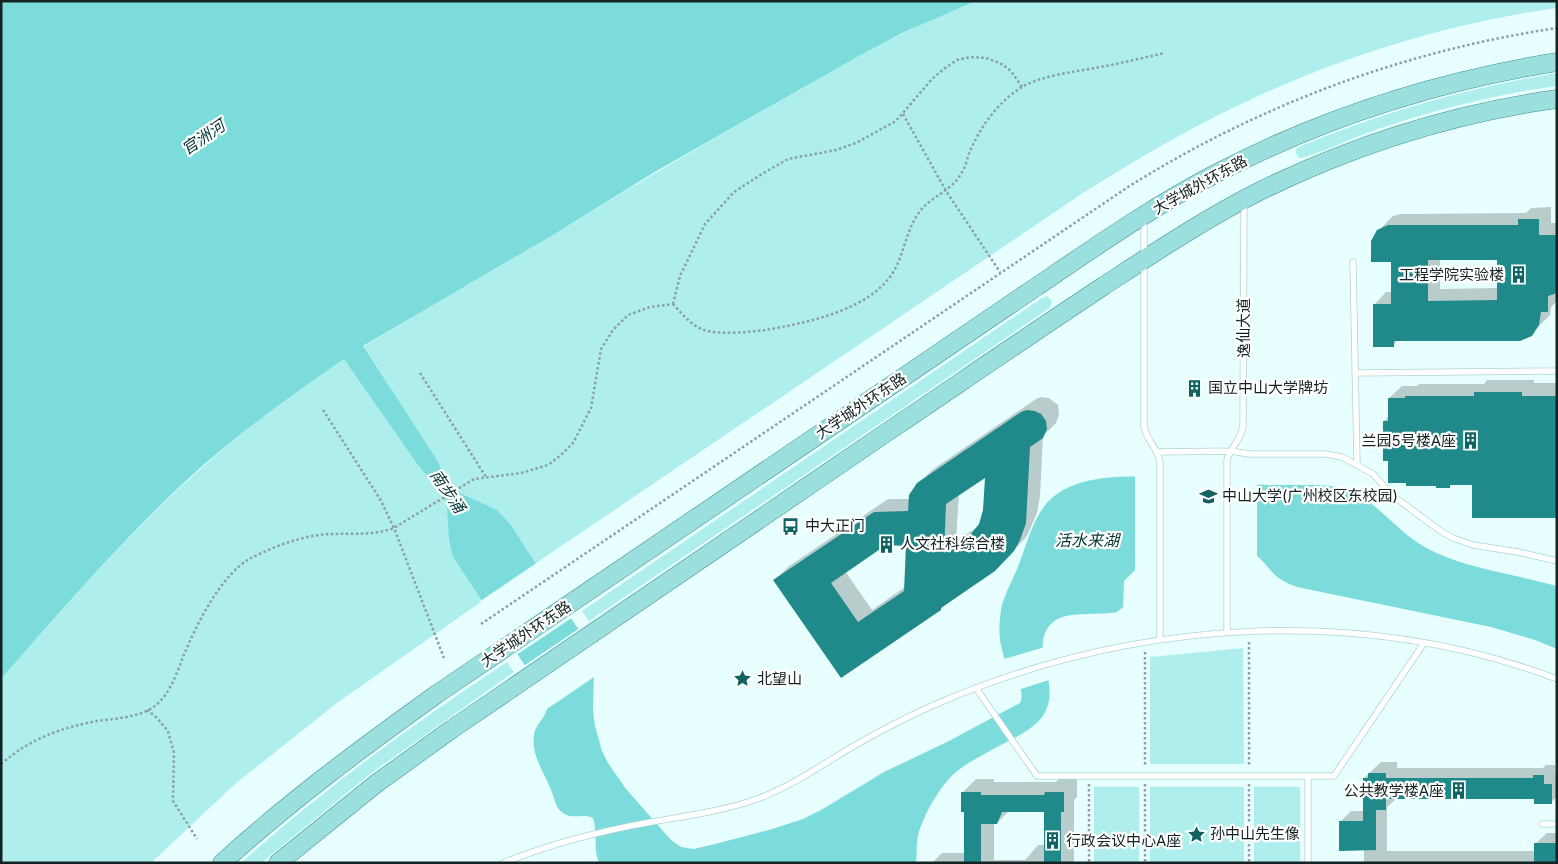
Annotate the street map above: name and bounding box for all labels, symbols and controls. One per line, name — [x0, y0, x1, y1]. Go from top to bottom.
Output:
water label: 官洲河 — [178, 114, 231, 159]
street label: 大学城外环东路 — [1149, 151, 1250, 218]
place label: 工程学院实验楼 — [1399, 265, 1504, 284]
building icon: 工程学院实验楼 — [1508, 265, 1528, 285]
street label: 逸仙大道 — [1234, 298, 1253, 358]
street label: 大学城外环东路 — [812, 368, 910, 443]
building icon: 国立中山大学牌坊 — [1184, 378, 1204, 398]
place label: 国立中山大学牌坊 — [1208, 378, 1328, 397]
place label: 兰园5号楼A座 — [1362, 431, 1456, 450]
building icon: 兰园5号楼A座 — [1460, 431, 1480, 451]
water label: 南步涌 — [426, 466, 471, 518]
school or university icon: 中山大学(广州校区东校园) — [1198, 486, 1218, 506]
place label: 中山大学(广州校区东校园) — [1222, 486, 1398, 505]
bus stop icon: 中大正门 — [781, 516, 801, 536]
place label: 中大正门 — [805, 516, 865, 535]
water label: 活水来湖 — [1055, 530, 1122, 550]
building icon: 人文社科综合楼 — [876, 534, 896, 554]
place label: 人文社科综合楼 — [900, 534, 1005, 553]
street label: 大学城外环东路 — [477, 596, 575, 671]
place icon: 北望山 — [733, 669, 753, 689]
place label: 北望山 — [757, 669, 802, 688]
place label: 公共教学楼A座 — [1344, 781, 1444, 800]
building icon: 公共教学楼A座 — [1448, 781, 1468, 801]
place icon: 孙中山先生像 — [1186, 824, 1206, 844]
place label: 孙中山先生像 — [1210, 824, 1300, 843]
building icon: 行政会议中心A座 — [1042, 831, 1062, 851]
place label: 行政会议中心A座 — [1066, 831, 1181, 850]

